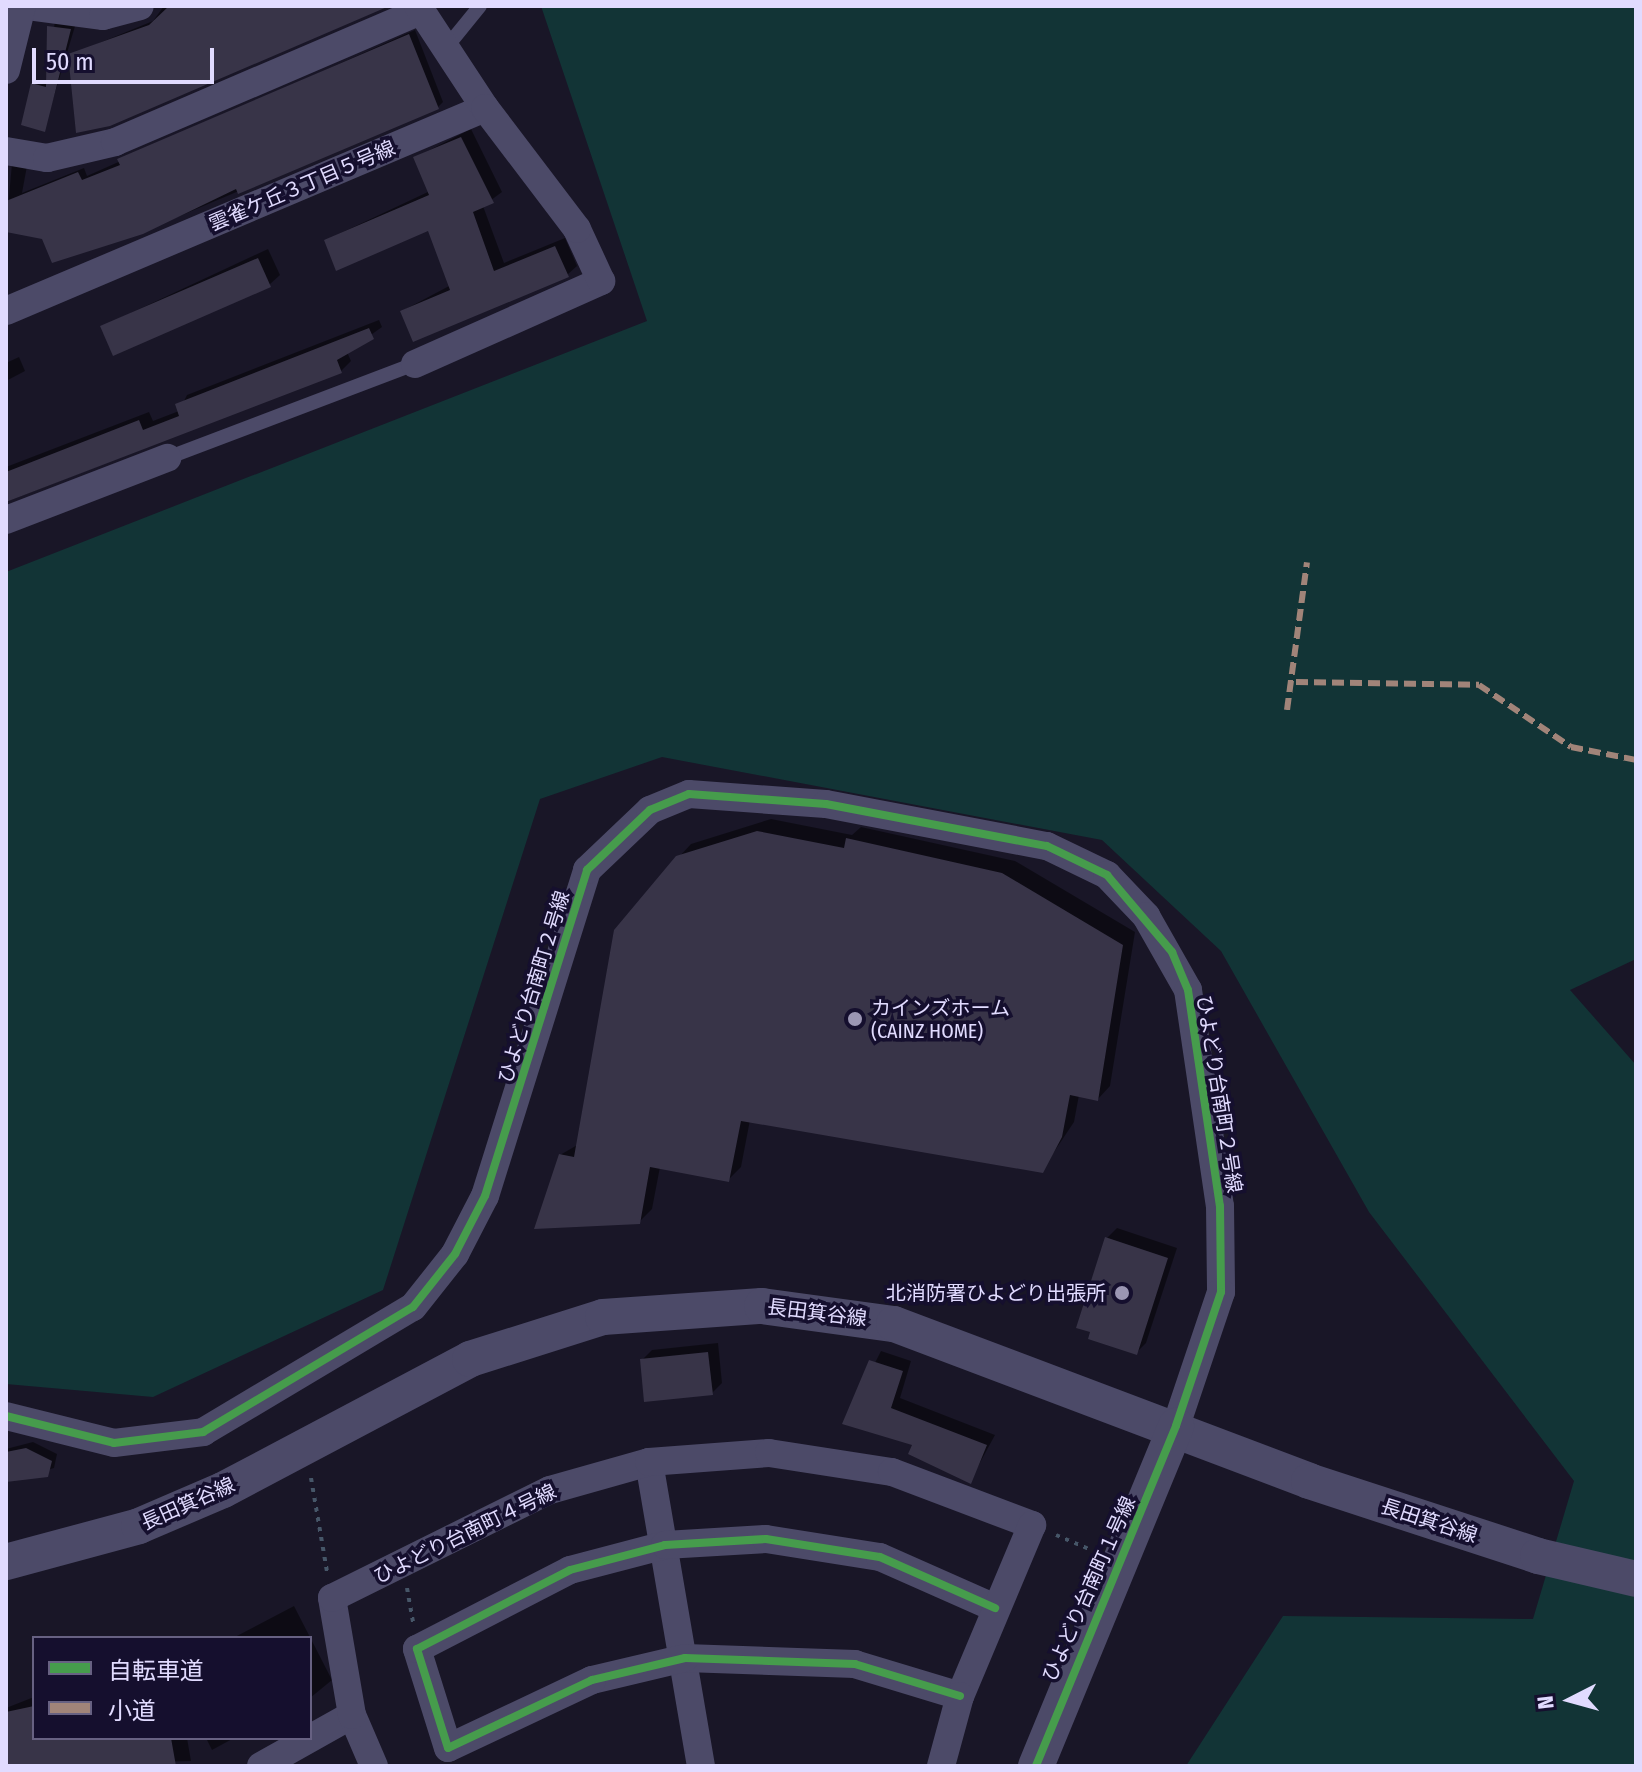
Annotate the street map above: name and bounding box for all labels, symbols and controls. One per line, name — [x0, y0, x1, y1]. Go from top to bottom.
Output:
scale bar — [36, 32, 218, 82]
text: 50 m — [46, 48, 94, 76]
street label: 雲雀ケ丘３丁目５号線 — [205, 136, 399, 236]
street label: ひよどり台南町２号線 — [493, 888, 575, 1086]
street label: ひよどり台南町２号線 — [1192, 993, 1246, 1195]
place label: カインズホーム (CAINZ HOME) — [871, 996, 1011, 1043]
marker: カインズホーム (CAINZ HOME) — [846, 1010, 864, 1028]
place label: 北消防署ひよどり出張所 — [886, 1281, 1106, 1305]
marker: 北消防署ひよどり出張所 — [1113, 1284, 1131, 1302]
street label: 長田箕谷線 — [766, 1295, 868, 1331]
street label: 長田箕谷線 — [137, 1473, 239, 1535]
street label: ひよどり台南町４号線 — [370, 1479, 560, 1589]
street label: ひよどり台南町１号線 — [1037, 1493, 1141, 1685]
street label: 長田箕谷線 — [1378, 1494, 1480, 1548]
legend — [32, 1636, 312, 1740]
text: 自転車道 — [108, 1657, 204, 1685]
north arrow — [1530, 1660, 1610, 1740]
text: N — [1532, 1695, 1560, 1711]
text: 小道 — [108, 1697, 156, 1725]

